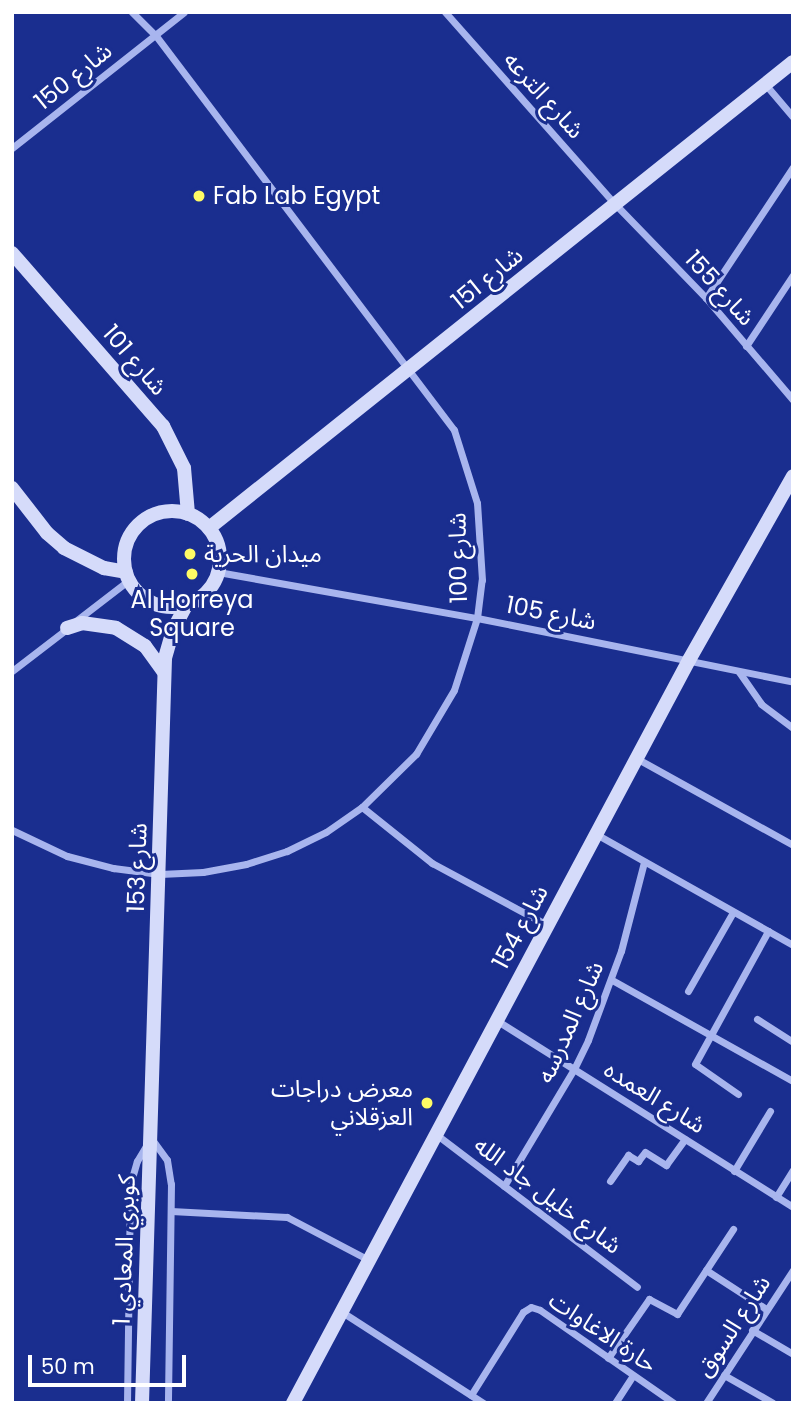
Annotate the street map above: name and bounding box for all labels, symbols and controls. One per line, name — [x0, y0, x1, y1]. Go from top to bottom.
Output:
street label: شارع 150 — [29, 36, 117, 116]
street label: شارع الترعه — [498, 46, 590, 144]
place label: Fab Lab Egypt — [213, 182, 380, 210]
marker: Fab Lab Egypt — [191, 188, 207, 204]
street label: شارع 151 — [445, 240, 529, 316]
street label: شارع 155 — [679, 245, 761, 331]
street label: شارع 101 — [97, 319, 173, 401]
street label: شارع 100 — [443, 512, 473, 604]
place label: ميدان الحرية — [204, 540, 322, 568]
marker: ميدان الحرية — [182, 546, 198, 562]
marker: Al Horreya Square — [184, 566, 200, 582]
place label: Al Horreya Square — [131, 586, 253, 642]
street label: شارع 105 — [504, 590, 598, 636]
street label: شارع 153 — [121, 822, 153, 914]
street label: شارع 154 — [486, 880, 554, 974]
street label: شارع المدرسه — [530, 957, 610, 1087]
street label: شارع العمده — [599, 1055, 711, 1139]
place label: معرض دراجات العزقلاني — [271, 1075, 413, 1131]
marker: معرض دراجات العزقلاني — [419, 1095, 435, 1111]
street label: شارع خليل جاد الله — [469, 1130, 627, 1260]
street label: كوبري المعادي 1 — [107, 1174, 141, 1326]
street label: شارع السوق — [689, 1270, 777, 1382]
street label: حارة الاغاوات — [544, 1285, 662, 1379]
scale bar — [32, 1342, 189, 1386]
text: 50 m — [41, 1352, 95, 1381]

